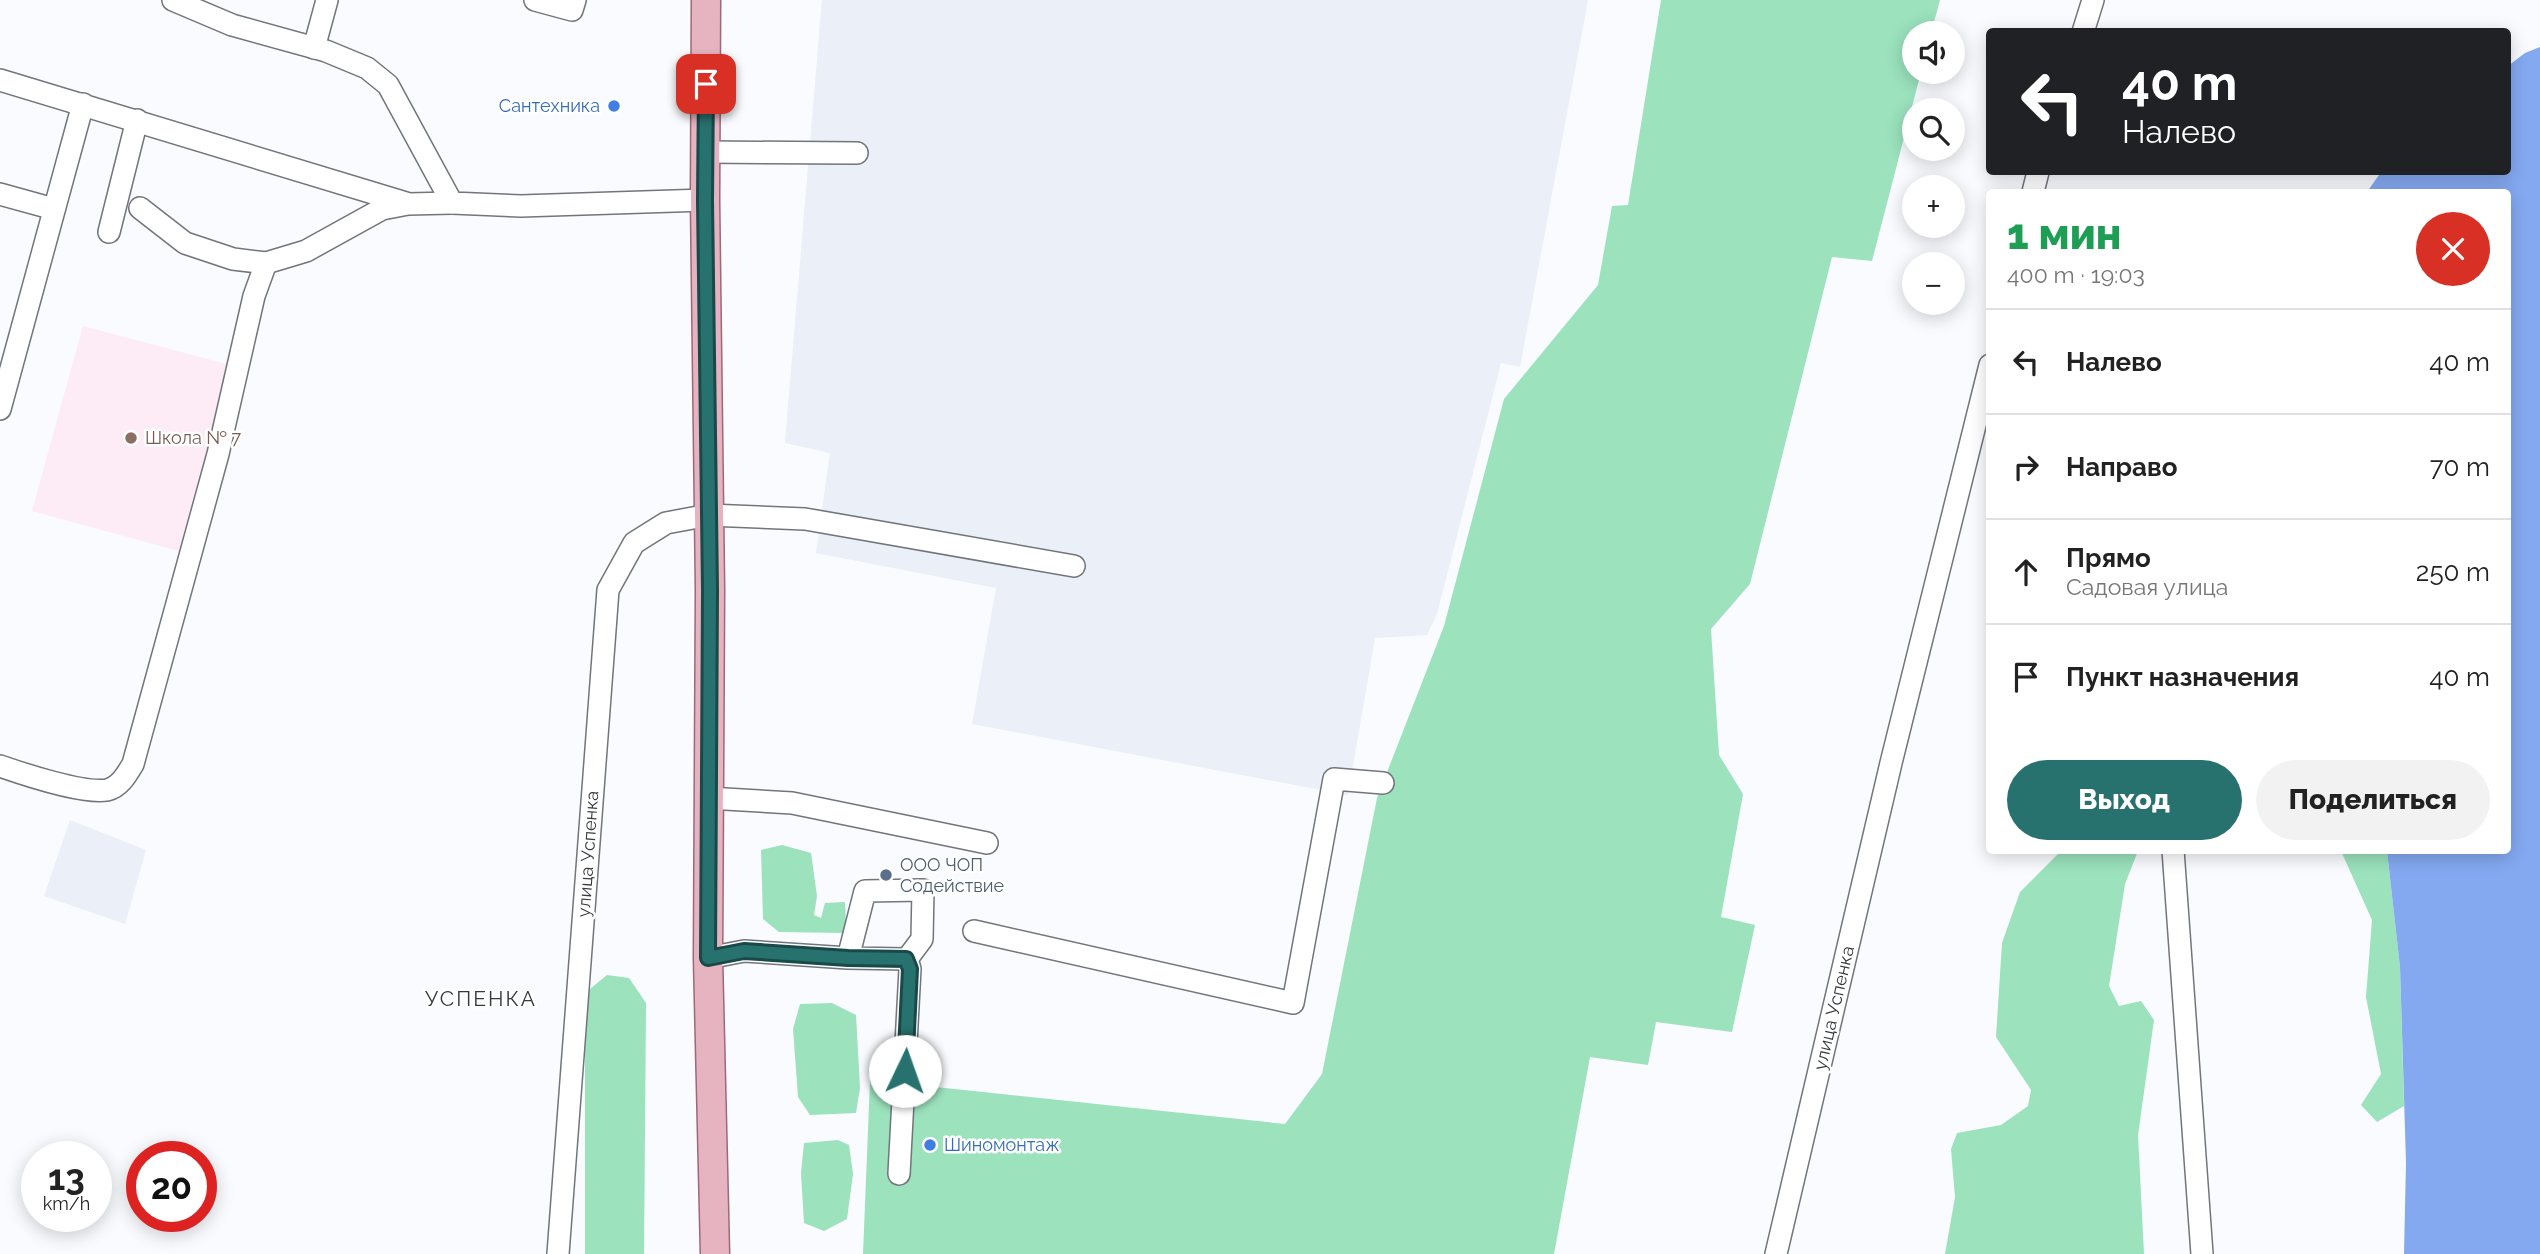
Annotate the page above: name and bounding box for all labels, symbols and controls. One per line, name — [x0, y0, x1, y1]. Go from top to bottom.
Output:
map controls — [1902, 21, 1965, 315]
button: sound — [1902, 21, 1965, 84]
pin — [676, 54, 736, 114]
text: 40 m — [2122, 54, 2237, 111]
icon: left — [2007, 56, 2098, 147]
icon: arrive — [687, 65, 725, 103]
place label: Сантехника — [499, 95, 600, 116]
marker: Сантехника — [606, 98, 622, 114]
button: search — [1902, 98, 1965, 161]
text: Налево — [2122, 113, 2236, 150]
button: + — [1902, 175, 1965, 238]
text: 1 мин — [2007, 210, 2121, 259]
button: close — [2416, 212, 2490, 286]
button: − — [1902, 252, 1965, 315]
text: 400 m · 19:03 — [2007, 261, 2145, 288]
icon: left — [2007, 343, 2045, 381]
text: Налево — [2066, 347, 2162, 377]
text: 40 m — [2429, 347, 2490, 377]
place label: Школа № 7 — [145, 427, 241, 448]
marker: Школа № 7 — [123, 430, 139, 446]
icon: right — [2007, 448, 2045, 486]
text: Направо — [2066, 452, 2177, 482]
text: 70 m — [2430, 452, 2490, 482]
text: Прямо — [2066, 543, 2151, 573]
icon: ahead — [2007, 553, 2045, 591]
text: 250 m — [2416, 557, 2490, 587]
text: Садовая улица — [2066, 573, 2228, 600]
icon: arrive — [2007, 658, 2045, 696]
text: Пункт назначения — [2066, 662, 2299, 692]
text: 40 m — [2429, 662, 2490, 692]
button: Выход — [2007, 760, 2242, 840]
button: Поделиться — [2256, 760, 2490, 840]
street label: улица Успенка — [573, 790, 602, 918]
place label: ООО ЧОП Содействие — [900, 854, 1005, 896]
marker: ООО ЧОП Содействие — [878, 867, 894, 883]
street label: улица Успенка — [1809, 944, 1858, 1072]
district label: УСПЕНКА — [425, 986, 537, 1011]
position arrow — [868, 1034, 942, 1108]
place label: Шиномонтаж — [944, 1134, 1059, 1155]
marker: Шиномонтаж — [922, 1137, 938, 1153]
speed limit sign: 20 — [126, 1141, 217, 1232]
text: 13 — [48, 1157, 85, 1198]
text: km/h — [43, 1193, 90, 1214]

